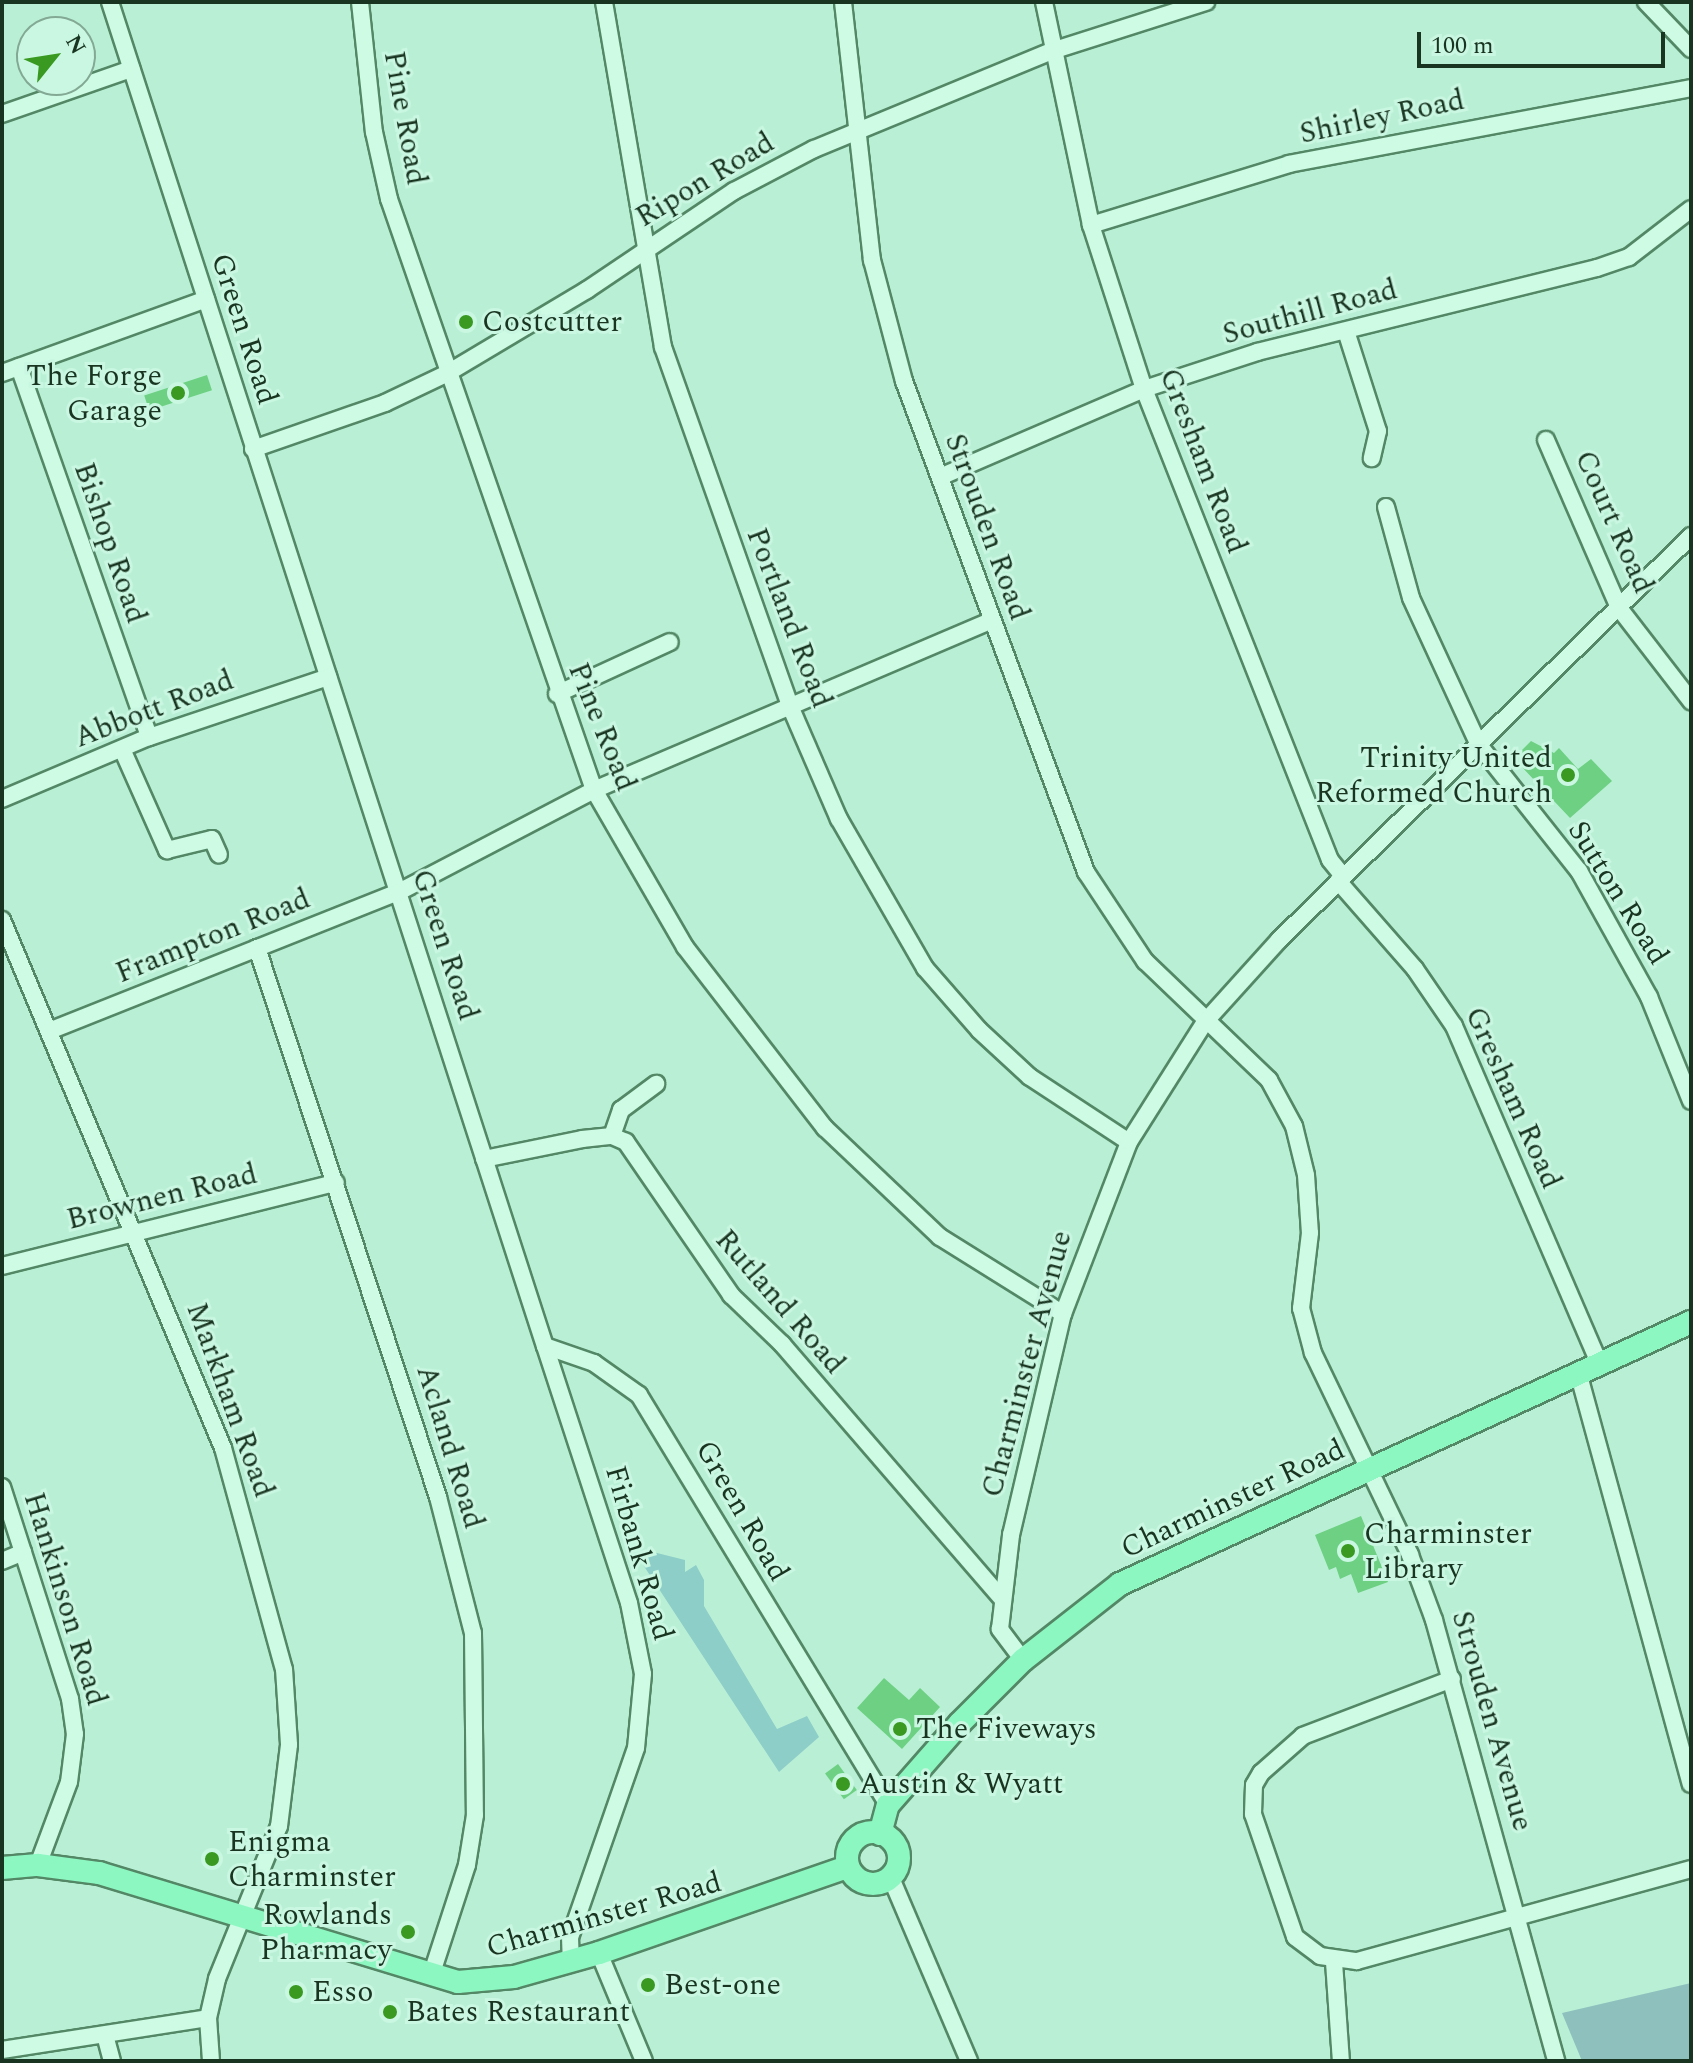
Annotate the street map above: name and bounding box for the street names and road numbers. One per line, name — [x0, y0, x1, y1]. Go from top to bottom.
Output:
street label: Pine Road — [375, 48, 435, 188]
street label: Shirley Road — [1296, 82, 1468, 152]
street label: Ripon Road — [629, 125, 781, 235]
street label: Green Road — [203, 249, 285, 409]
street label: Southill Road — [1219, 271, 1401, 353]
street label: Gresham Road — [1151, 363, 1255, 559]
street label: Strouden Road — [937, 429, 1037, 625]
street label: Court Road — [1567, 445, 1661, 599]
street label: Bishop Road — [66, 458, 154, 628]
street label: Portland Road — [738, 523, 840, 713]
street label: Pine Road — [560, 657, 644, 797]
street label: Abbott Road — [69, 662, 239, 756]
street label: Sutton Road — [1560, 814, 1676, 972]
street label: Green Road — [404, 865, 486, 1025]
street label: Frampton Road — [110, 881, 316, 991]
street label: Gresham Road — [1457, 1001, 1569, 1195]
street label: Brownen Road — [63, 1156, 261, 1238]
street label: Rutland Road — [707, 1222, 853, 1382]
street label: Charminster Avenue — [974, 1227, 1080, 1501]
street label: Markham Road — [178, 1298, 282, 1502]
street label: Acland Road — [408, 1361, 492, 1533]
street label: Charminster Road — [1115, 1431, 1351, 1567]
street label: Green Road — [687, 1434, 797, 1588]
street label: Firbank Road — [597, 1461, 681, 1645]
street label: Hankinson Road — [15, 1488, 115, 1710]
street label: Strouden Avenue — [1443, 1607, 1541, 1835]
street label: Charminster Road — [482, 1864, 726, 1966]

